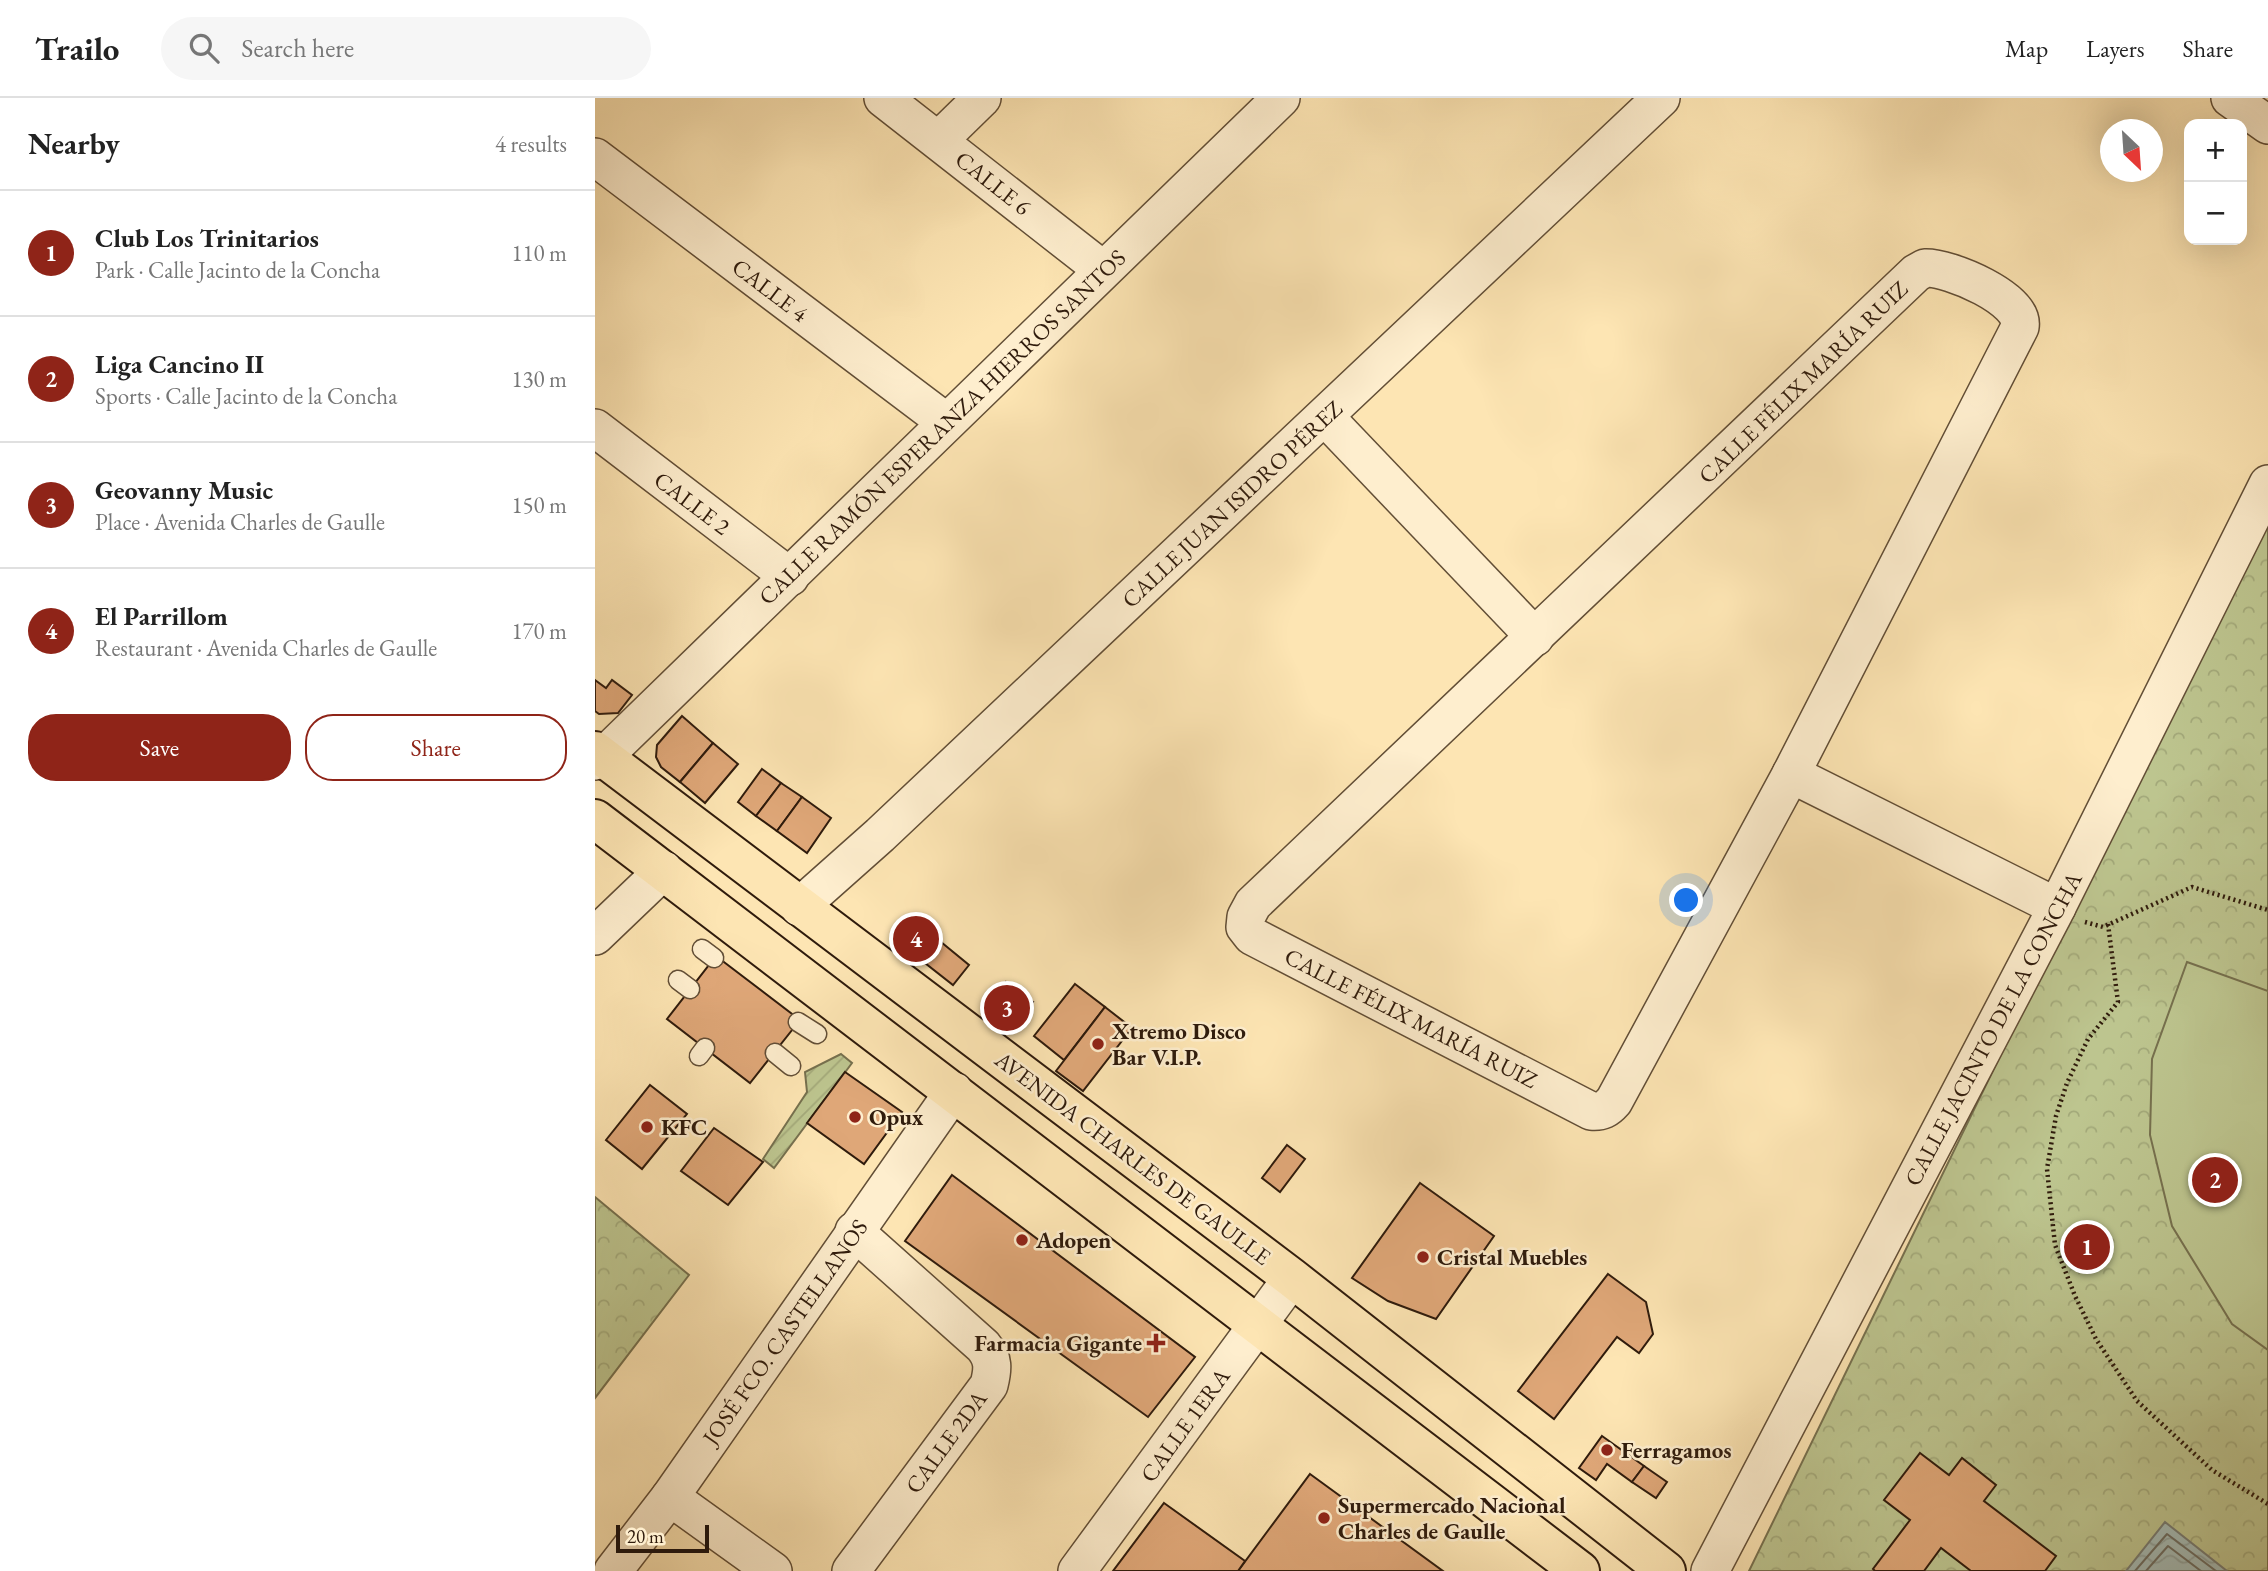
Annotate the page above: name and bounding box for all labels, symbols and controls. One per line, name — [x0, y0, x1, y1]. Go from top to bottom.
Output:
search box — [161, 17, 651, 80]
text: Trailo — [35, 27, 119, 70]
icon: search — [185, 29, 223, 67]
text: Search here — [241, 31, 354, 65]
text: Map — [2005, 33, 2048, 64]
text: Layers — [2086, 33, 2145, 64]
text: Share — [2183, 33, 2233, 64]
north arrow — [2100, 119, 2163, 182]
map controls — [2184, 119, 2247, 245]
button: + — [2184, 119, 2247, 182]
text: Nearby — [28, 124, 120, 163]
text: 4 results — [495, 129, 567, 159]
street label: CALLE 6 — [949, 144, 1037, 222]
button: − — [2184, 182, 2247, 245]
text: Club Los Trinitarios — [95, 221, 319, 255]
text: 1 — [45, 238, 57, 268]
text: 110 m — [511, 238, 567, 268]
street label: CALLE RAMÓN ESPERANZA HIERROS SANTOS — [752, 243, 1132, 611]
street label: CALLE 4 — [726, 252, 815, 329]
text: Park · Calle Jacinto de la Concha — [95, 255, 380, 285]
street label: CALLE FÉLIX MARÍA RUIZ — [1692, 274, 1914, 490]
text: Liga Cancino II — [95, 347, 264, 381]
text: 2 — [45, 364, 57, 394]
text: 130 m — [511, 364, 567, 394]
text: Sports · Calle Jacinto de la Concha — [95, 381, 397, 411]
street label: CALLE JUAN ISIDRO PÉREZ — [1115, 394, 1349, 614]
street label: CALLE 2 — [648, 465, 736, 541]
text: Geovanny Music — [95, 473, 273, 507]
text: 3 — [45, 490, 57, 520]
text: 150 m — [511, 490, 567, 520]
text: Place · Avenida Charles de Gaulle — [95, 507, 385, 537]
text: El Parrillom — [95, 599, 228, 633]
text: 4 — [45, 616, 57, 646]
text: 170 m — [511, 616, 567, 646]
text: Restaurant · Avenida Charles de Gaulle — [95, 633, 437, 663]
button: Save — [28, 714, 291, 781]
button: Share — [305, 714, 567, 781]
street label: CALLE JACINTO DE LA CONCHA — [1897, 866, 2089, 1191]
your location — [1669, 883, 1703, 917]
pin: 4 — [893, 913, 939, 965]
street label: CALLE FÉLIX MARÍA RUIZ — [1279, 941, 1543, 1095]
pin: 3 — [984, 982, 1030, 1034]
place label: Xtremo Disco Bar V.I.P. — [1111, 1016, 1246, 1072]
marker: Xtremo Disco Bar V.I.P. — [1090, 1036, 1106, 1052]
street label: AVENIDA CHARLES DE GAULLE — [988, 1044, 1277, 1272]
place label: Opux — [869, 1102, 924, 1132]
marker: Opux — [847, 1109, 863, 1125]
place label: KFC — [661, 1112, 707, 1142]
marker: KFC — [639, 1119, 655, 1135]
pin: 2 — [2192, 1154, 2238, 1206]
street label: JOSÉ FCO. CASTELLANOS — [694, 1213, 874, 1452]
pin: 1 — [2064, 1221, 2110, 1273]
place label: Adopen — [1035, 1225, 1111, 1255]
marker: Adopen — [1014, 1232, 1030, 1248]
place label: Cristal Muebles — [1437, 1242, 1587, 1272]
marker: Cristal Muebles — [1415, 1249, 1431, 1265]
place label: Farmacia Gigante — [974, 1328, 1142, 1358]
marker: Farmacia Gigante — [1148, 1335, 1164, 1351]
street label: CALLE 1ERA — [1134, 1361, 1237, 1488]
street label: CALLE 2DA — [899, 1384, 994, 1499]
place label: Ferragamos — [1621, 1435, 1732, 1465]
marker: Ferragamos — [1599, 1442, 1615, 1458]
place label: Supermercado Nacional Charles de Gaulle — [1338, 1490, 1566, 1546]
marker: Supermercado Nacional Charles de Gaulle — [1316, 1510, 1332, 1526]
scale bar — [616, 1522, 709, 1554]
text: 20 m — [627, 1524, 664, 1549]

